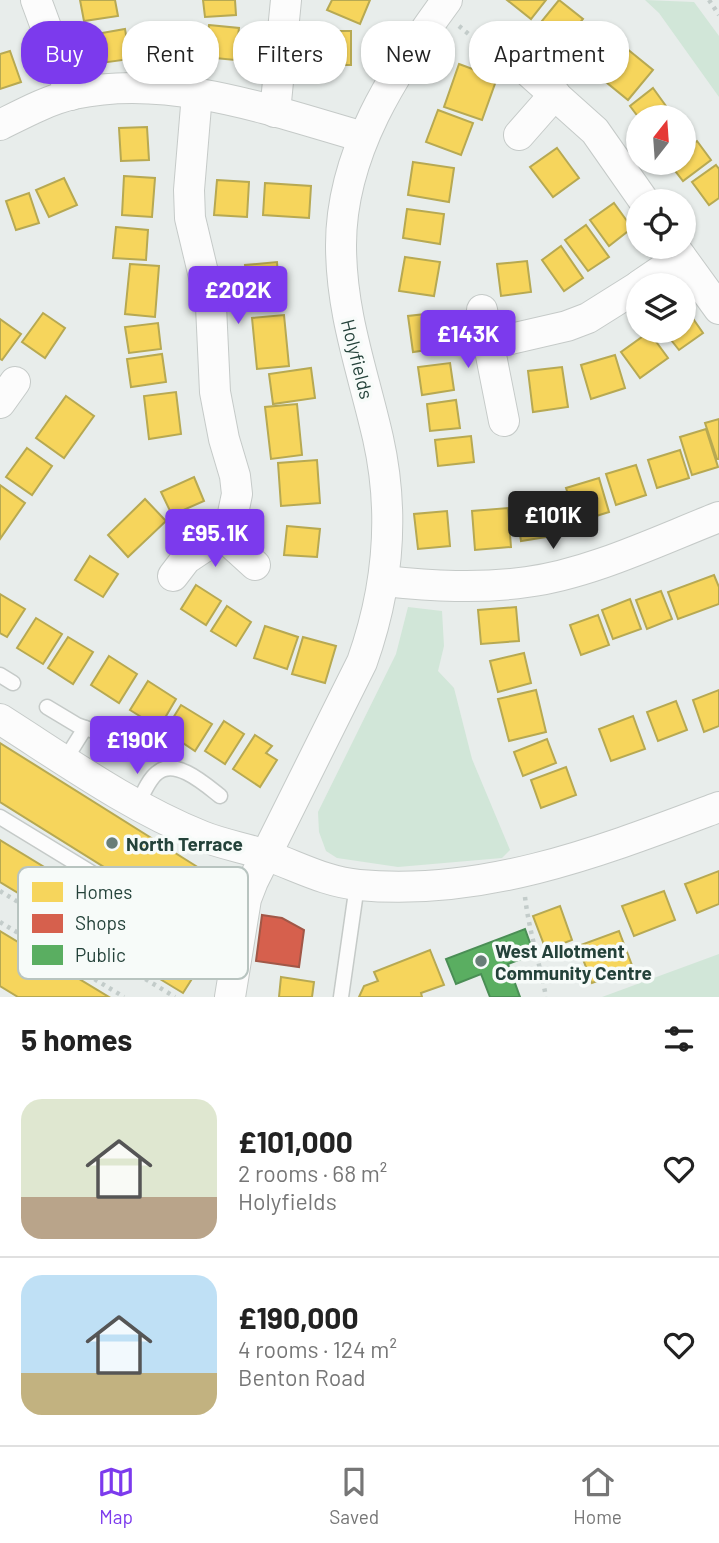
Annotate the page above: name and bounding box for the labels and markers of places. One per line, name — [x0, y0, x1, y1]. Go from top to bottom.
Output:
pin: £202K — [189, 266, 287, 326]
pin: £143K — [419, 310, 517, 370]
pin: £101K — [504, 491, 602, 551]
pin: £95.1K — [158, 510, 272, 569]
pin: £190K — [88, 716, 186, 776]
place label: North Terrace — [126, 832, 243, 855]
marker: North Terrace — [104, 835, 120, 851]
place label: West Allotment Community Centre — [495, 939, 652, 984]
marker: West Allotment Community Centre — [473, 953, 489, 969]

